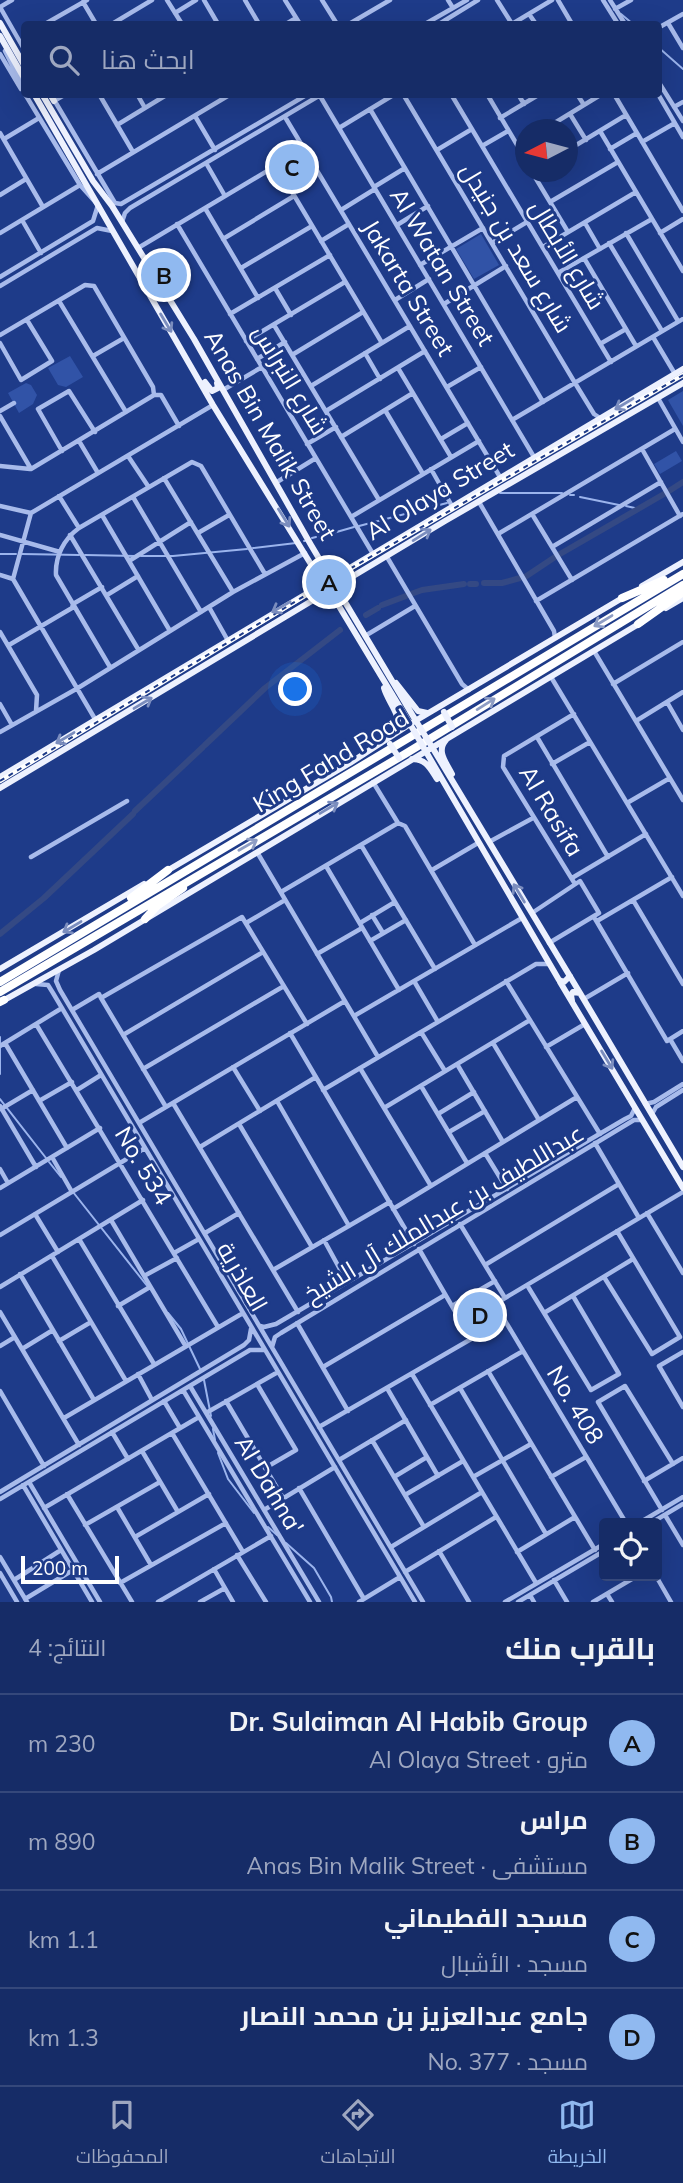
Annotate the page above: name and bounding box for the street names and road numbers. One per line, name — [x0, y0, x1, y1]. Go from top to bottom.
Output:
street label: شارع سعد بن جنيدل — [453, 157, 579, 339]
street label: Al Watan Street — [384, 182, 502, 351]
street label: شارع الأبطال — [522, 194, 612, 316]
street label: Jakarta Street — [356, 214, 461, 361]
street label: شارع النبراس — [245, 319, 335, 441]
street label: Anas Bin Malik Street — [198, 324, 343, 545]
street label: Al Olaya Street — [360, 434, 519, 546]
street label: King Fahd Road — [247, 702, 414, 819]
street label: Al Rasifa — [513, 760, 591, 861]
street label: عبداللطيف بن عبدالملك آل الشيخ — [298, 1117, 590, 1311]
street label: No. 534 — [109, 1121, 179, 1210]
street label: العاذرية — [211, 1236, 275, 1317]
street label: No. 408 — [541, 1360, 611, 1449]
street label: Al Dahna' — [229, 1430, 311, 1539]

